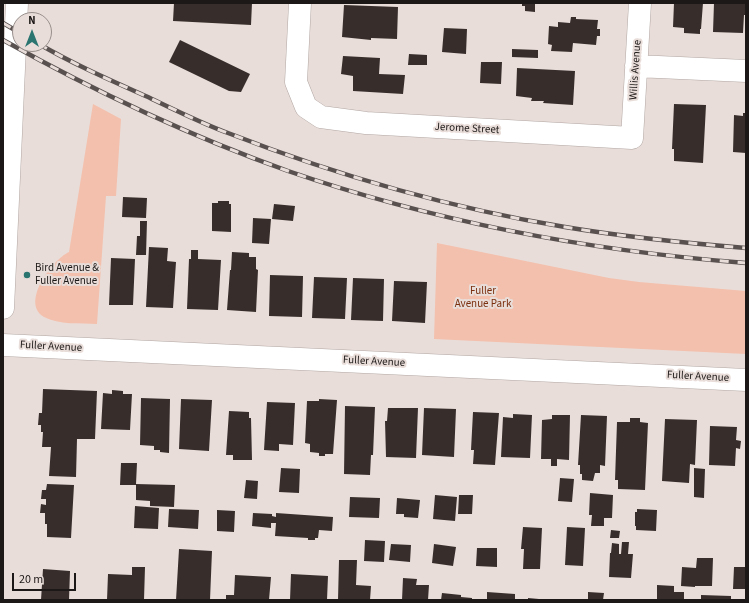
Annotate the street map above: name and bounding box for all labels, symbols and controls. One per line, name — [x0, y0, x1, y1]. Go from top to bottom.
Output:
north arrow — [12, 12, 52, 52]
text: N — [28, 13, 36, 28]
street label: Willis Avenue — [627, 39, 645, 101]
street label: Jerome Street — [434, 121, 500, 137]
place label: Bird Avenue & Fuller Avenue — [35, 262, 99, 288]
marker: Bird Avenue & Fuller Avenue — [22, 270, 32, 280]
park label: Fuller Avenue Park — [455, 285, 511, 311]
street label: Fuller Avenue — [20, 339, 82, 355]
street label: Fuller Avenue — [343, 354, 405, 370]
street label: Fuller Avenue — [667, 369, 729, 385]
scale bar — [14, 565, 78, 591]
text: 20 m — [19, 571, 43, 588]

